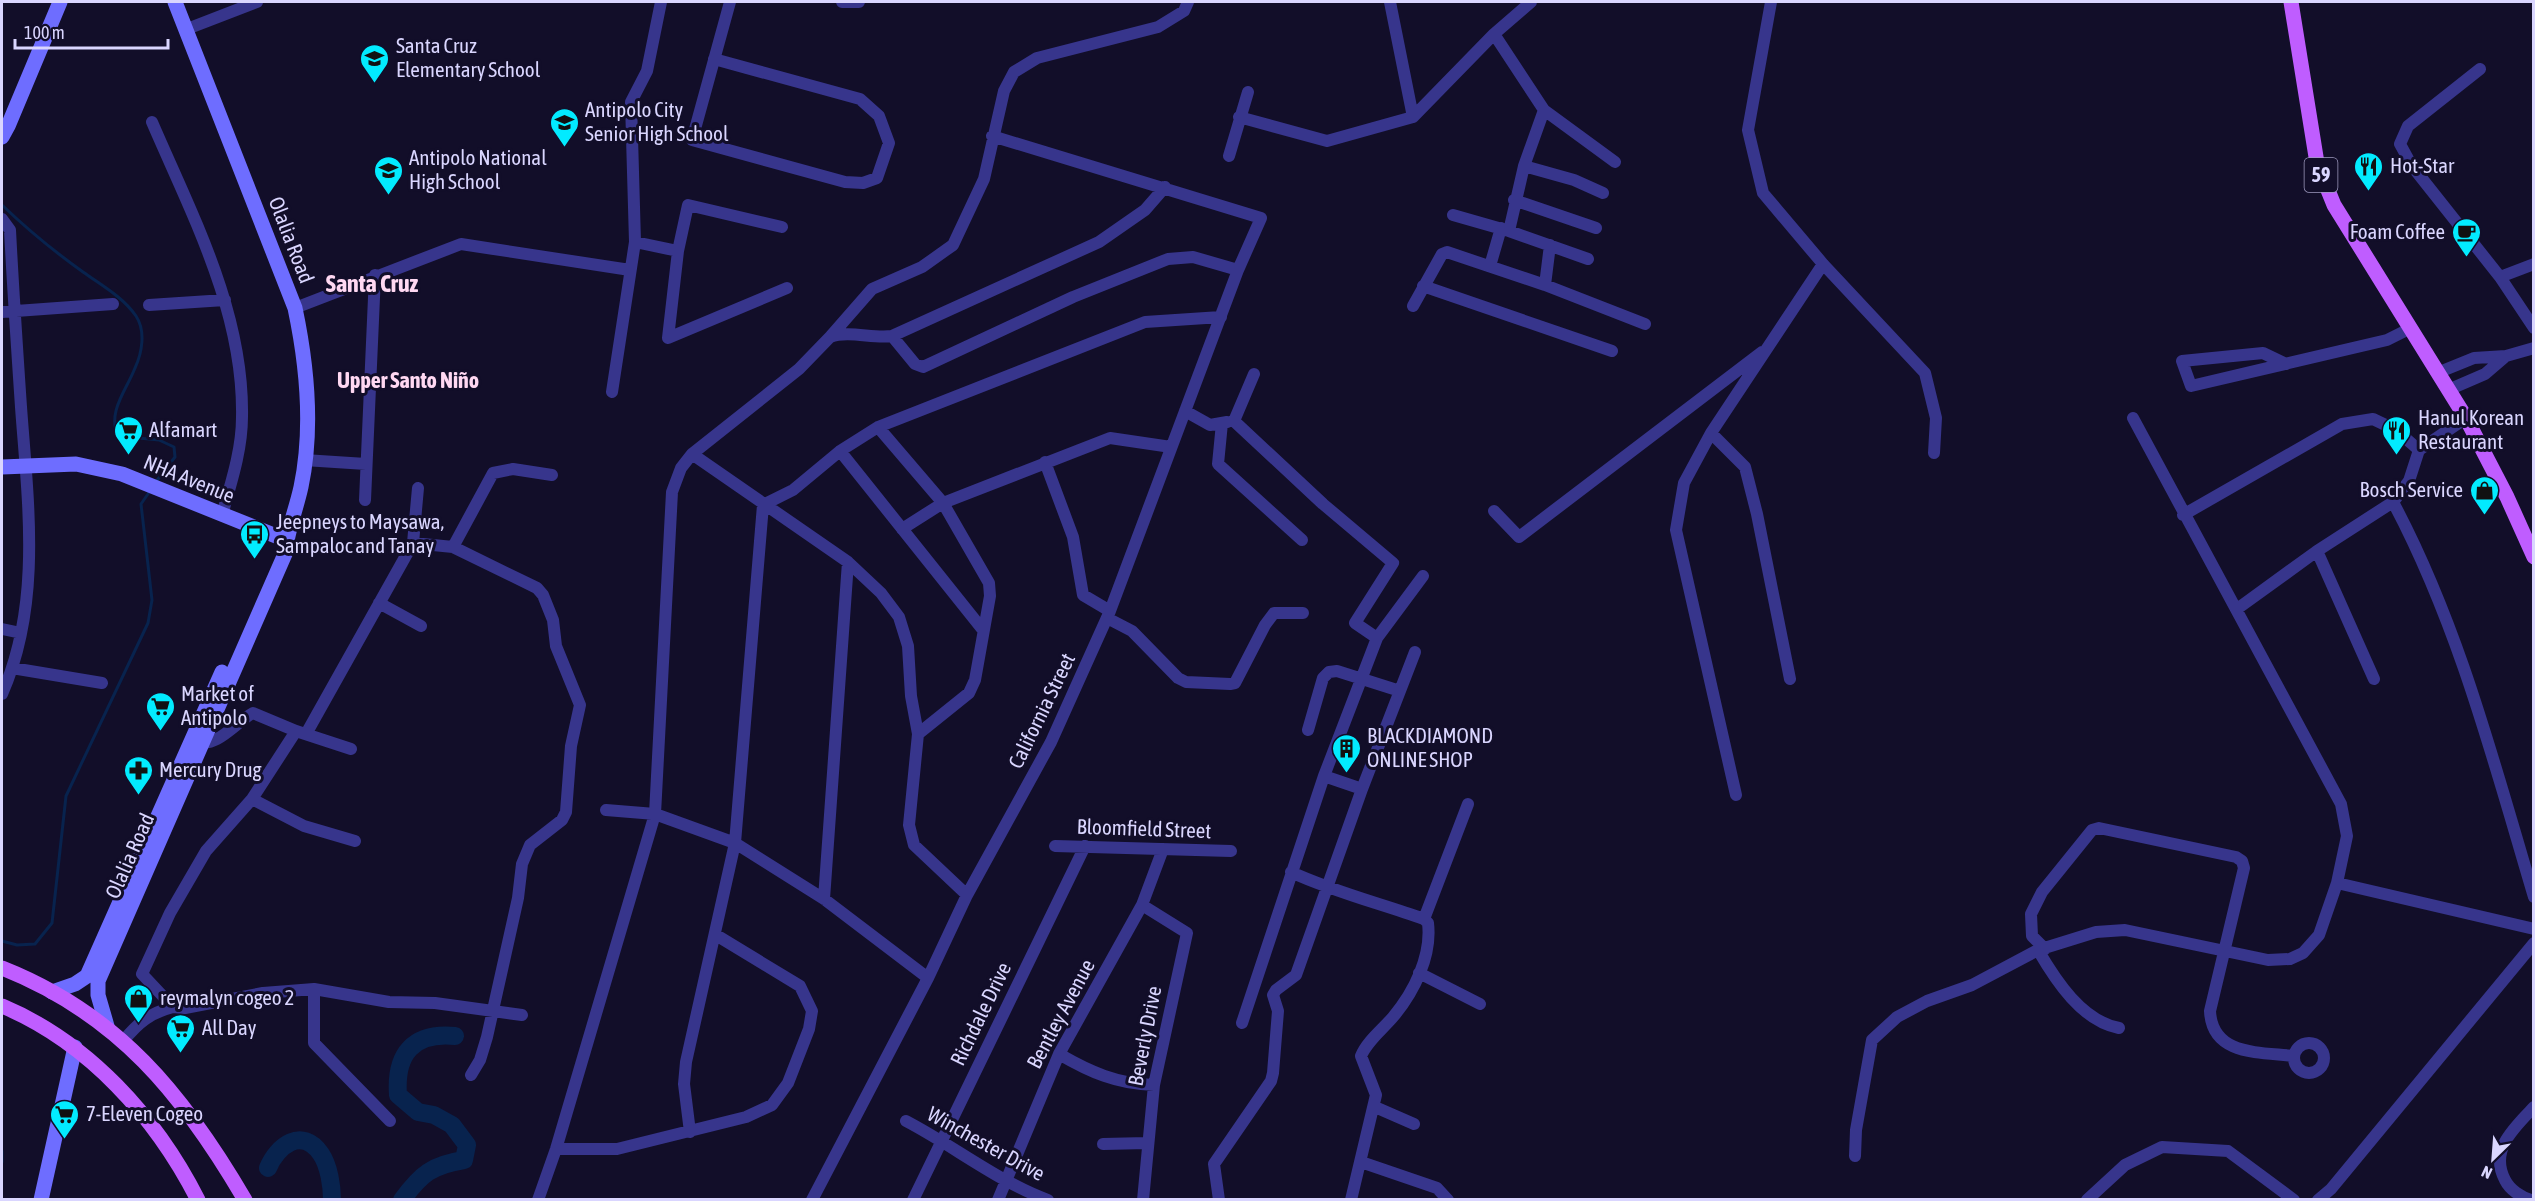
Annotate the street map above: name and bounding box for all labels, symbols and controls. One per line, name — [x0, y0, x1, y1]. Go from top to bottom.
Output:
scale bar — [15, 12, 168, 50]
text: 100 m — [24, 22, 65, 43]
place label: Santa Cruz Elementary School — [396, 33, 541, 81]
school or university icon: Santa Cruz Elementary School — [359, 42, 391, 84]
place label: Antipolo City Senior High School — [585, 97, 729, 145]
school or university icon: Antipolo City Senior High School — [548, 106, 580, 148]
place label: Antipolo National High School — [409, 145, 547, 193]
restaurant icon: Hot-Star — [2353, 150, 2385, 192]
place label: Hot-Star — [2390, 153, 2455, 177]
school or university icon: Antipolo National High School — [372, 154, 404, 196]
road number: 59 — [2304, 158, 2338, 192]
street label: Olalia Road — [264, 193, 319, 286]
cafe icon: Foam Coffee — [2450, 216, 2482, 258]
place label: Foam Coffee — [2350, 219, 2445, 243]
district label: Santa Cruz — [326, 270, 419, 297]
district label: Upper Santo Niño — [337, 367, 479, 393]
place label: Hanul Korean Restaurant — [2418, 405, 2524, 453]
supermarket icon: Alfamart — [112, 414, 144, 456]
restaurant icon: Hanul Korean Restaurant — [2381, 414, 2413, 456]
place label: Alfamart — [149, 417, 217, 441]
street label: NHA Avenue — [140, 449, 238, 507]
shop icon: Bosch Service — [2468, 474, 2500, 516]
place label: Bosch Service — [2360, 477, 2463, 501]
place label: Jeepneys to Maysawa, Sampaloc and Tanay — [276, 509, 444, 557]
bus stop icon: Jeepneys to Maysawa, Sampaloc and Tanay — [239, 518, 271, 560]
street label: California Street — [1003, 649, 1079, 772]
place label: Market of Antipolo — [181, 681, 254, 729]
supermarket icon: Market of Antipolo — [144, 690, 176, 732]
place label: BLACKDIAMOND ONLINE SHOP — [1367, 723, 1493, 771]
building icon: BLACKDIAMOND ONLINE SHOP — [1330, 732, 1362, 774]
pharmacy icon: Mercury Drug — [122, 754, 154, 796]
place label: Mercury Drug — [159, 757, 262, 781]
street label: Olalia Road — [100, 809, 159, 902]
street label: Bloomfield Street — [1076, 814, 1212, 842]
street label: Bentley Avenue — [1021, 955, 1099, 1072]
street label: Richdale Drive — [945, 958, 1015, 1069]
shop icon: reymalyn cogeo 2 — [123, 982, 155, 1024]
street label: Beverly Drive — [1123, 984, 1165, 1088]
place label: reymalyn cogeo 2 — [160, 985, 294, 1009]
supermarket icon: All Day — [165, 1012, 197, 1054]
place label: All Day — [202, 1015, 257, 1039]
supermarket icon: 7-Eleven Cogeo — [49, 1098, 81, 1140]
place label: 7-Eleven Cogeo — [86, 1101, 203, 1125]
street label: Winchester Drive — [924, 1101, 1049, 1185]
north arrow — [2463, 1129, 2523, 1189]
text: N — [2479, 1162, 2495, 1183]

